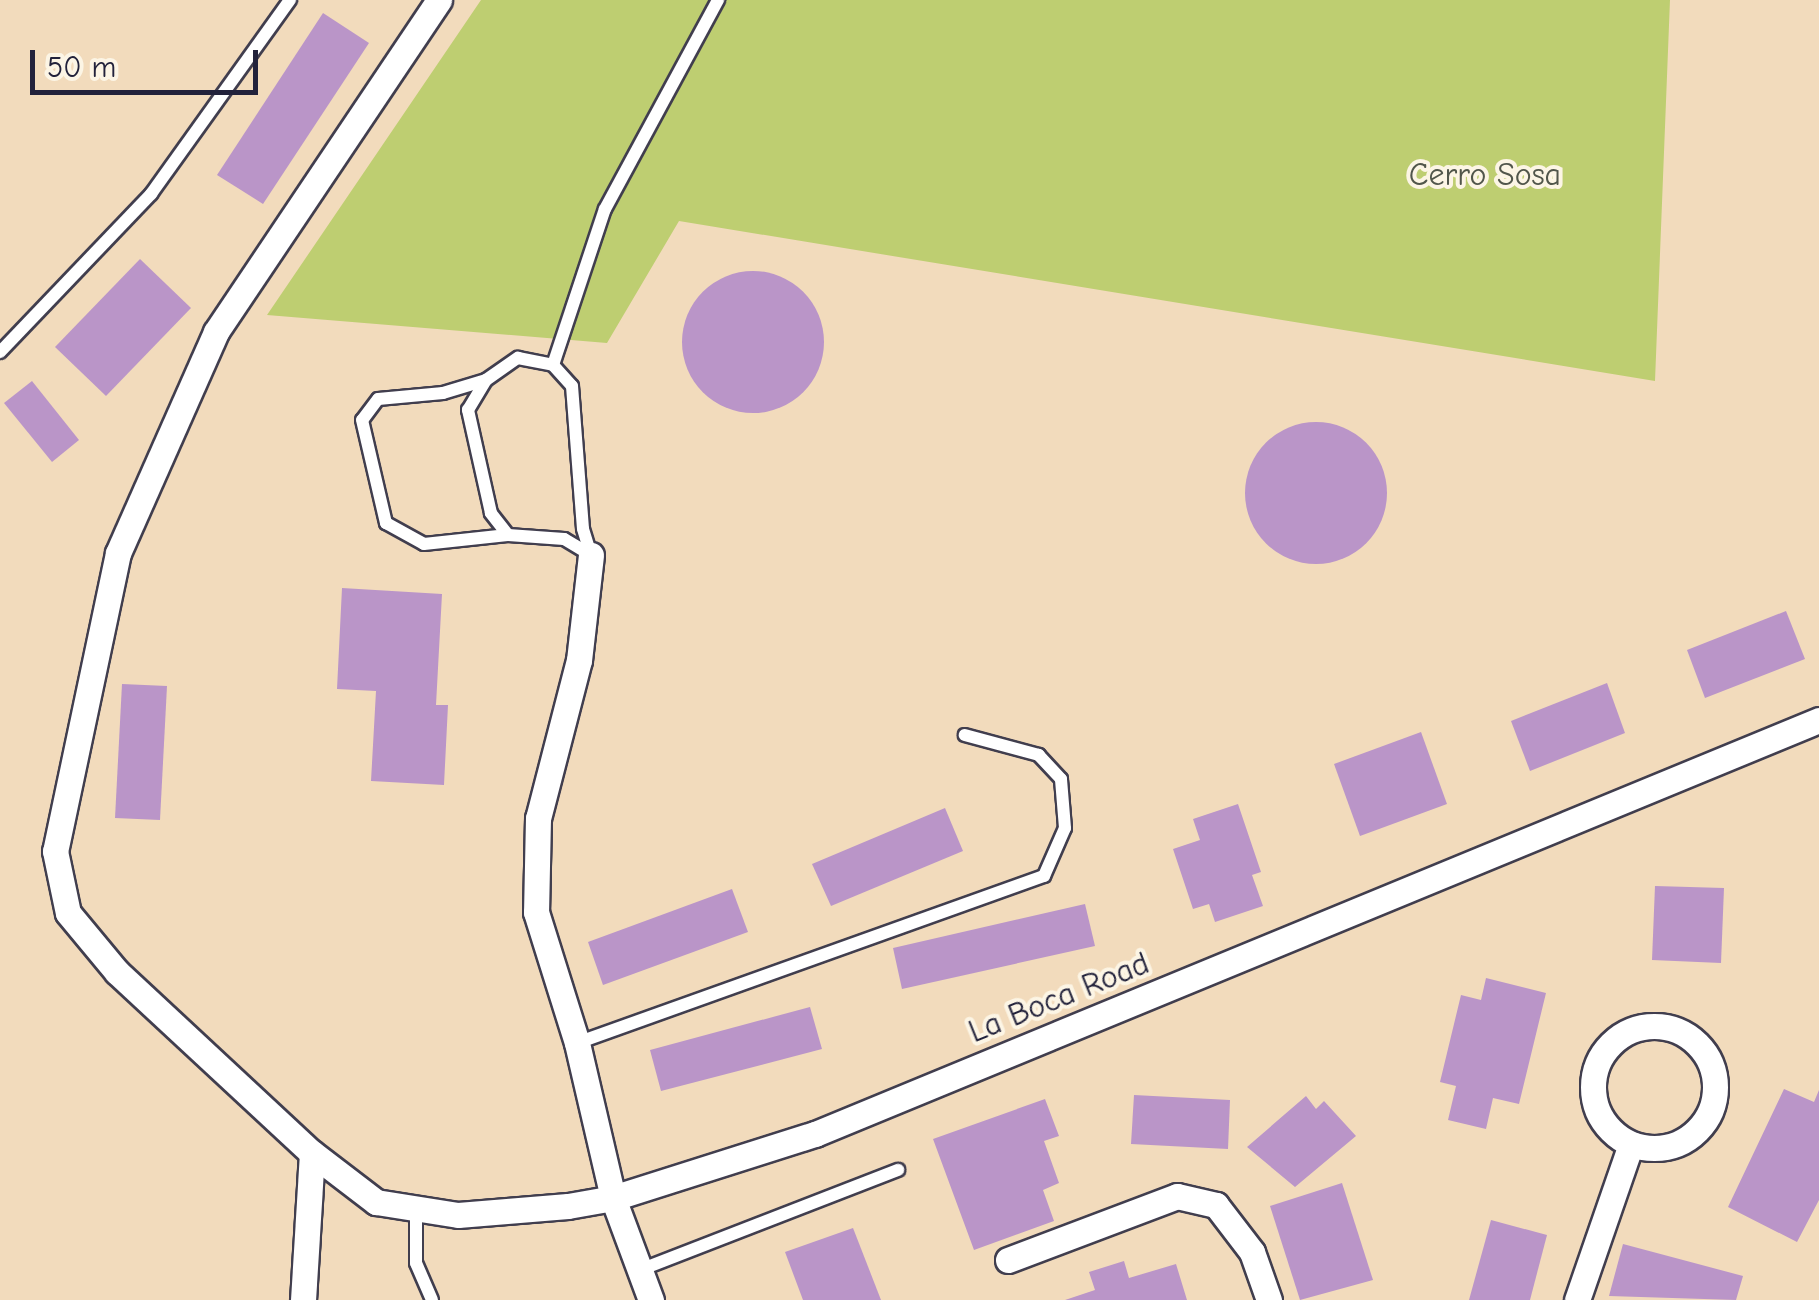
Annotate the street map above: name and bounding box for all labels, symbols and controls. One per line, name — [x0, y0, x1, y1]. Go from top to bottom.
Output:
scale bar — [35, 30, 262, 92]
text: 50 m — [47, 50, 116, 85]
park label: Cerro Sosa — [1409, 156, 1561, 194]
street label: La Boca Road — [963, 944, 1155, 1052]

